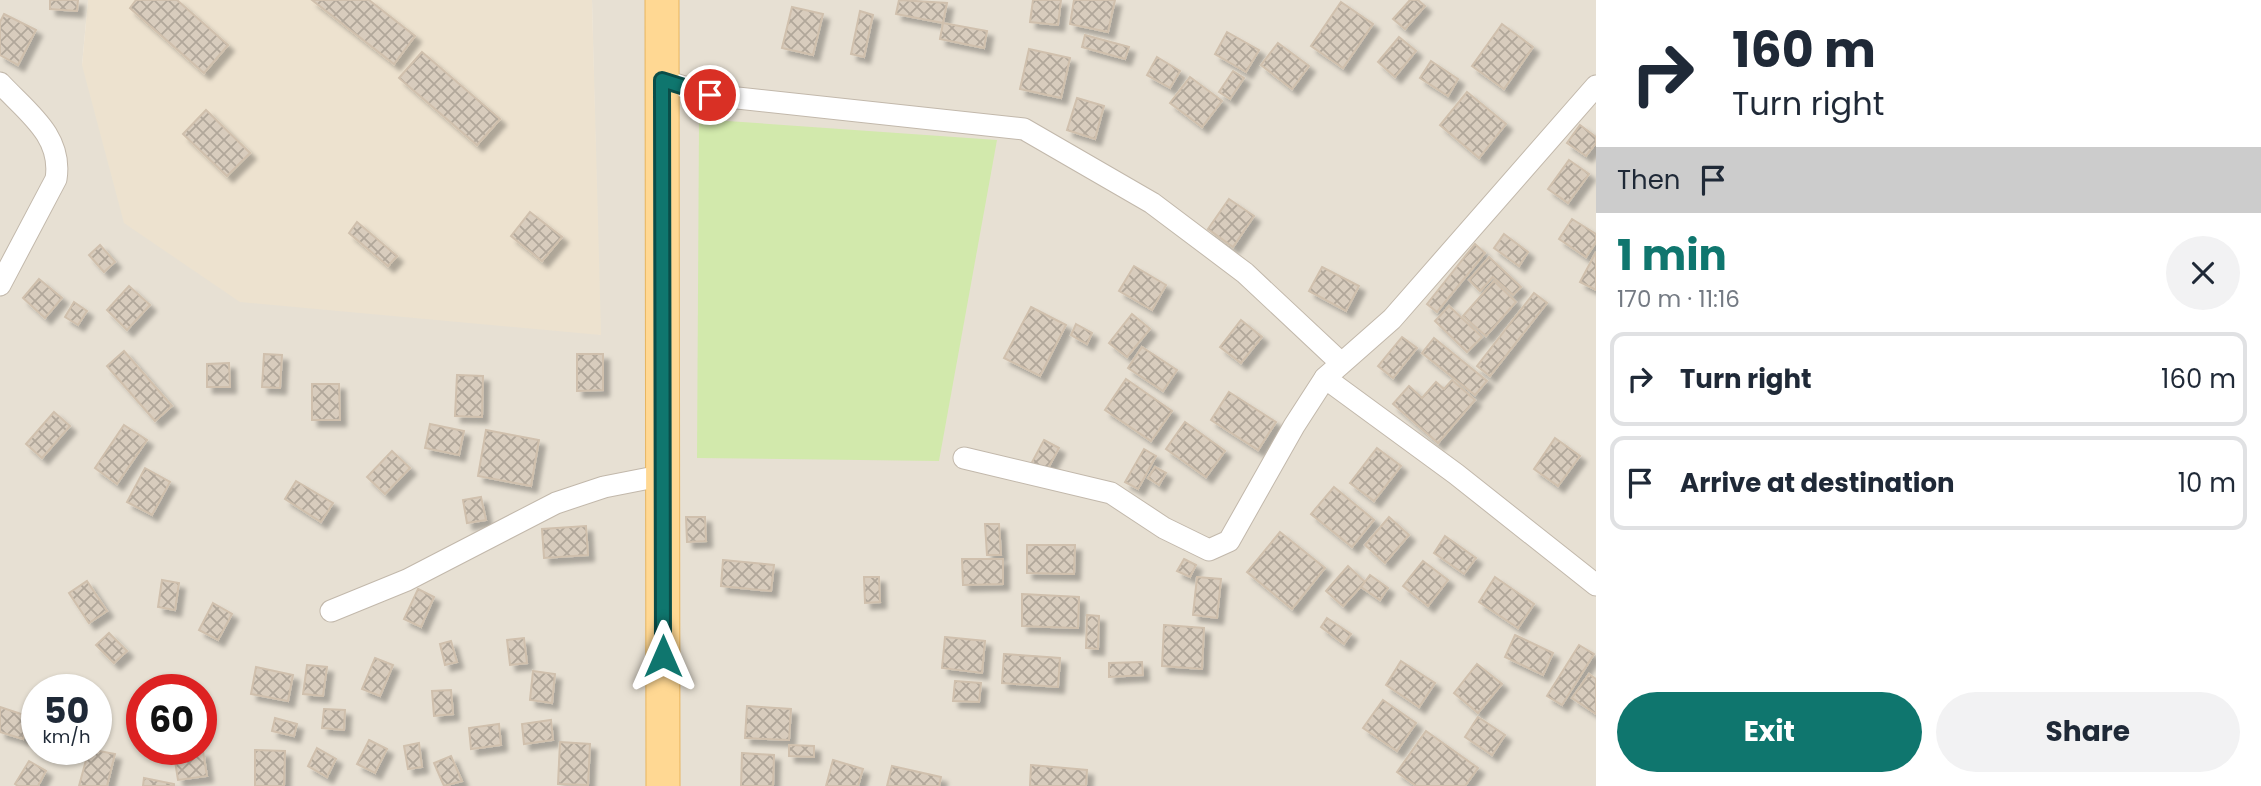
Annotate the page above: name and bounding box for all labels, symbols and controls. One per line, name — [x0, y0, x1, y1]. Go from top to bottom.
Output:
text: 160 m — [1732, 16, 1876, 84]
icon: right — [1617, 28, 1708, 119]
pin — [680, 65, 740, 125]
icon: arrive — [691, 76, 729, 114]
text: Turn right — [1732, 81, 1884, 126]
icon: arrive — [1694, 161, 1732, 199]
text: Then — [1617, 162, 1680, 198]
text: 1 min — [1617, 226, 1727, 285]
button: close — [2166, 236, 2240, 310]
text: 170 m · 11:16 — [1617, 283, 1740, 315]
icon: right — [1621, 360, 1659, 398]
text: Turn right — [1680, 361, 1812, 397]
text: 160 m — [2161, 361, 2236, 397]
icon: arrive — [1621, 464, 1659, 502]
text: Arrive at destination — [1680, 465, 1955, 501]
text: 10 m — [2178, 465, 2236, 501]
position arrow — [626, 619, 700, 693]
speed limit sign: 60 — [126, 674, 217, 765]
text: 50 — [44, 686, 89, 735]
button: Exit — [1617, 692, 1922, 772]
button: Share — [1936, 692, 2240, 772]
text: km/h — [43, 724, 90, 749]

